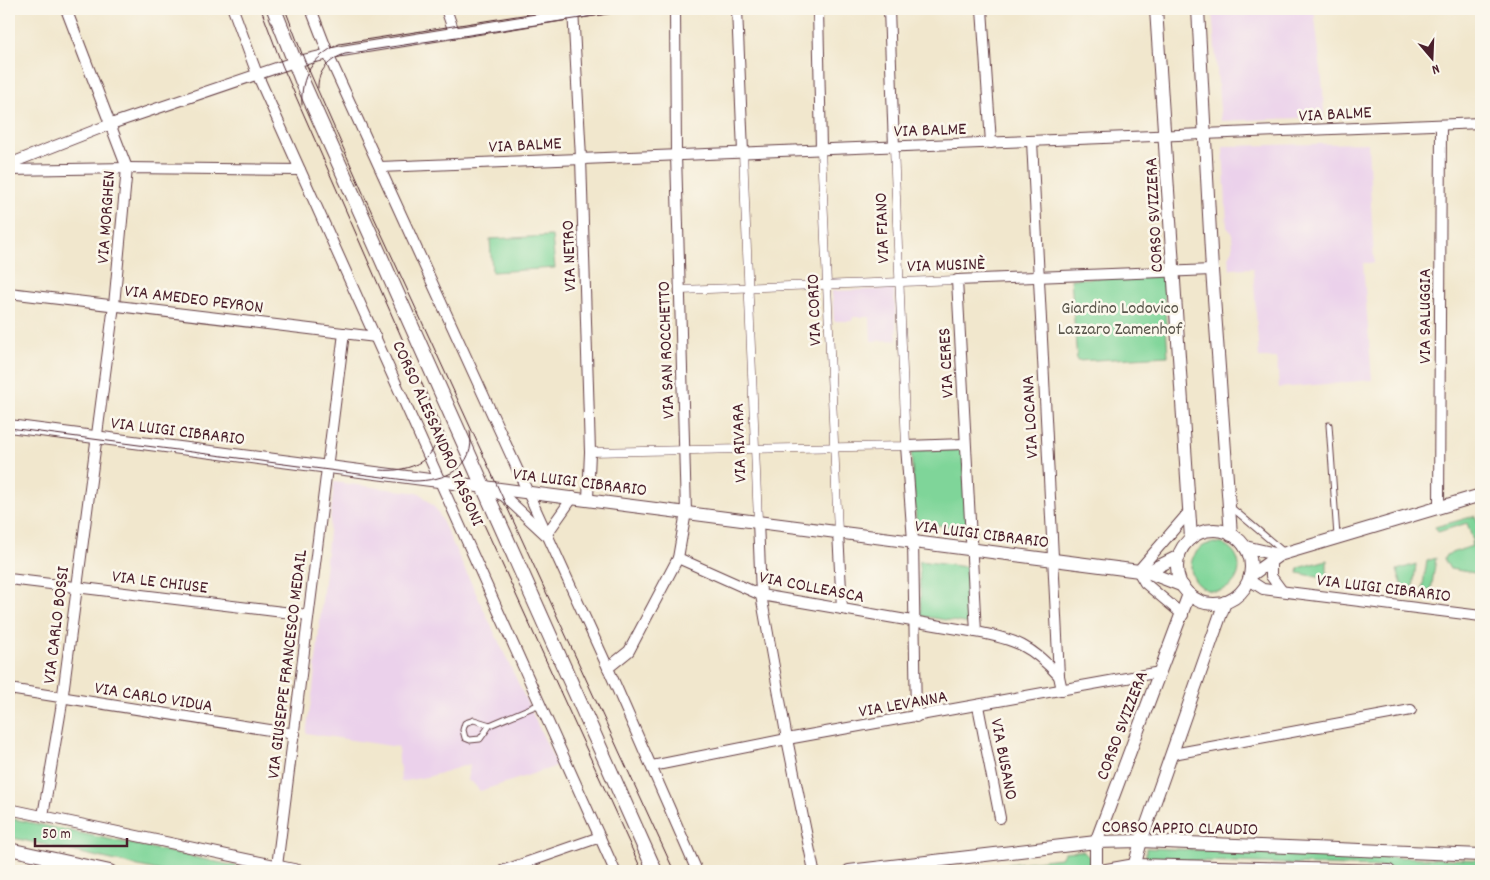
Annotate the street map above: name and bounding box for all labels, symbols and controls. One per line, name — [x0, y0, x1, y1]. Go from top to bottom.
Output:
north arrow — [1408, 32, 1458, 82]
text: N — [1429, 58, 1442, 79]
street label: VIA BALME — [1298, 101, 1372, 130]
street label: VIA BALME — [893, 118, 967, 145]
street label: VIA BALME — [488, 132, 562, 161]
street label: CORSO SVIZZERA — [1140, 157, 1171, 273]
street label: VIA MORGHEN — [92, 170, 123, 265]
street label: VIA FIANO — [870, 192, 897, 264]
street label: VIA NETRO — [557, 220, 584, 292]
street label: VIA MUSINÈ — [907, 253, 985, 280]
street label: VIA SALUGGIA — [1414, 268, 1439, 364]
street label: VIA CORIO — [802, 273, 829, 346]
street label: VIA AMEDEO PEYRON — [123, 280, 264, 321]
street label: VIA SAN ROCCHETTO — [653, 281, 682, 419]
park label: Giardino Lodovico Lazzaro Zamenhof — [1058, 297, 1183, 343]
street label: VIA CERES — [933, 327, 962, 399]
street label: CORSO ALESSANDRO TASSONI — [385, 337, 489, 531]
street label: VIA LOCANA — [1017, 374, 1046, 459]
street label: VIA RIVARA — [727, 403, 754, 483]
street label: VIA LUIGI CIBRARIO — [109, 412, 246, 453]
street label: VIA LUIGI CIBRARIO — [511, 463, 648, 504]
street label: VIA LUIGI CIBRARIO — [913, 515, 1050, 556]
street label: VIA GIUSEPPE FRANCESCO MEDAIL — [262, 548, 315, 780]
street label: VIA CARLO BOSSI — [38, 565, 77, 685]
street label: VIA LE CHIUSE — [110, 565, 209, 602]
street label: VIA COLLEASCA — [757, 566, 866, 611]
street label: VIA LUIGI CIBRARIO — [1315, 569, 1452, 610]
street label: CORSO SVIZZERA — [1091, 667, 1156, 784]
street label: VIA CARLO VIDUA — [93, 677, 215, 720]
street label: VIA LEVANNA — [857, 685, 950, 726]
street label: VIA BUSANO — [982, 717, 1023, 802]
scale bar — [35, 815, 128, 847]
street label: CORSO APPIO CLAUDIO — [1101, 816, 1258, 843]
text: 50 m — [42, 824, 71, 846]

